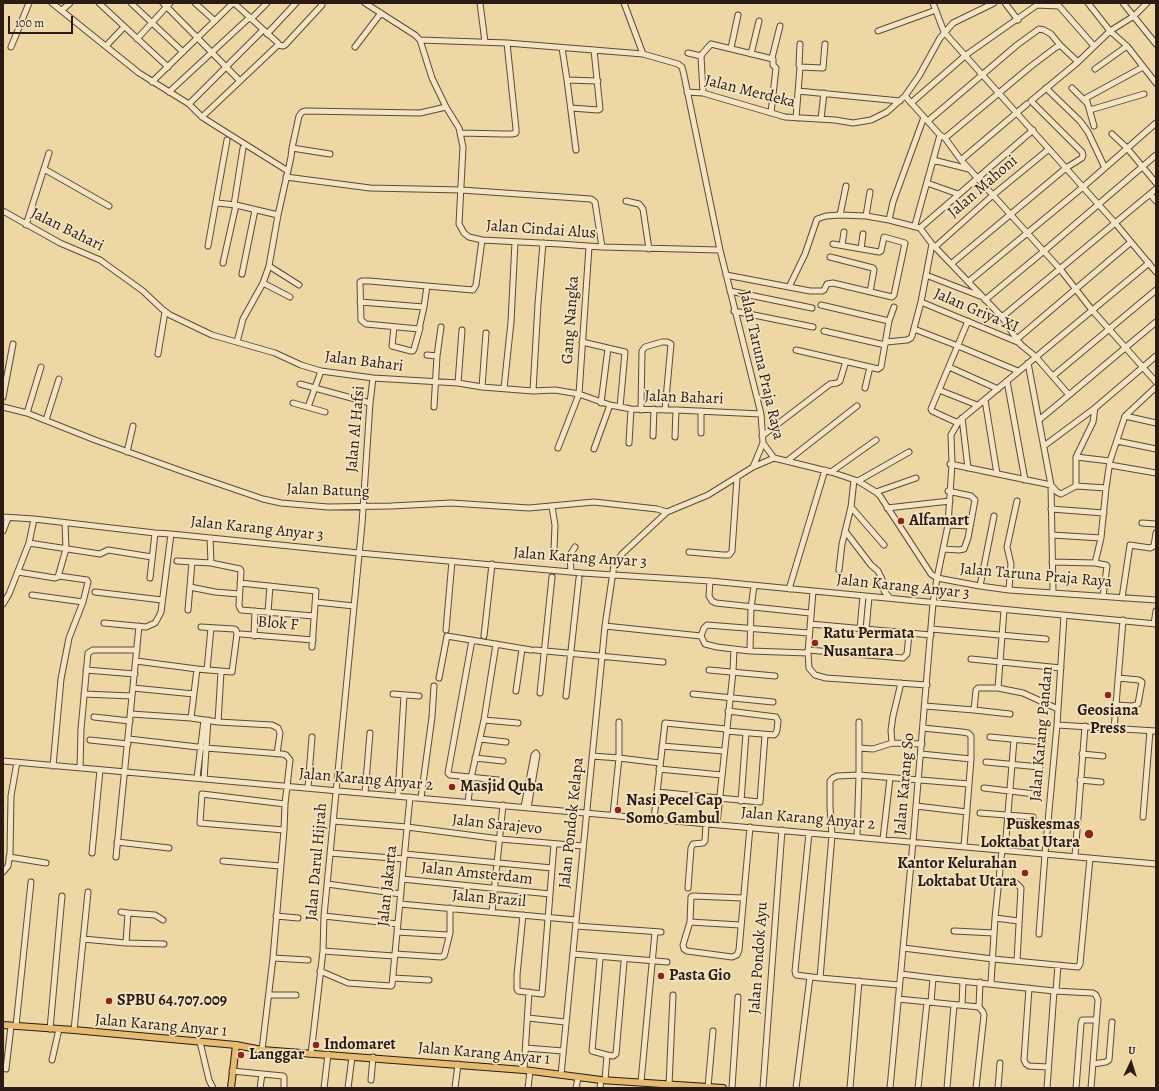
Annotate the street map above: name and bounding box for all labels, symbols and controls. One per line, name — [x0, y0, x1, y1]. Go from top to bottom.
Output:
scale bar — [10, 8, 75, 34]
text: 100 m — [15, 15, 44, 31]
street label: Jalan Merdeka — [703, 71, 797, 113]
street label: Jalan Mahoni — [944, 151, 1022, 223]
street label: Jalan Bahari — [27, 204, 107, 256]
street label: Jalan Cindai Alus — [485, 217, 597, 243]
street label: Gang Nangka — [558, 275, 584, 365]
street label: Jalan Griya XI — [931, 285, 1021, 337]
street label: Jalan Taruna Praja Raya — [734, 288, 788, 442]
street label: Jalan Bahari — [324, 348, 404, 376]
street label: Jalan Al Hafsi — [343, 385, 369, 473]
street label: Jalan Bahari — [644, 387, 724, 409]
street label: Jalan Batung — [286, 480, 370, 502]
place label: Alfamart — [909, 511, 969, 531]
street label: Jalan Karang Anyar 3 — [189, 512, 325, 546]
marker: Alfamart — [896, 516, 906, 526]
street label: Jalan Karang Anyar 3 — [512, 544, 648, 572]
street label: Jalan Taruna Praja Raya — [959, 560, 1113, 592]
street label: Jalan Karang Anyar 3 — [835, 570, 971, 604]
street label: Blok F — [257, 613, 299, 635]
place label: Ratu Permata Nusantara — [823, 624, 914, 662]
marker: Ratu Permata Nusantara — [810, 638, 820, 648]
street label: Jalan Karang Pandan — [1027, 666, 1057, 802]
marker: Geosiana Press — [1103, 690, 1113, 700]
place label: Geosiana Press — [1077, 701, 1139, 739]
street label: Jalan Karang So — [891, 732, 919, 836]
street label: Jalan Pondok Kelapa — [556, 756, 588, 890]
street label: Jalan Karang Anyar 2 — [298, 765, 434, 795]
place label: Masjid Quba — [460, 777, 544, 797]
marker: Masjid Quba — [447, 782, 457, 792]
place label: Nasi Pecel Cap Somo Gambul — [626, 791, 722, 829]
street label: Jalan Darul Hijrah — [302, 802, 332, 922]
street label: Jalan Karang Anyar 2 — [740, 804, 876, 834]
marker: Nasi Pecel Cap Somo Gambul — [613, 805, 623, 815]
street label: Jalan Sarajevo — [451, 811, 543, 839]
place label: Puskesmas Loktabat Utara — [980, 815, 1080, 853]
marker: Puskesmas Loktabat Utara — [1083, 828, 1095, 840]
street label: Jalan Jakarta — [374, 844, 402, 928]
place label: Kantor Kelurahan Loktabat Utara — [897, 854, 1017, 892]
street label: Jalan Amsterdam — [420, 859, 534, 889]
marker: Kantor Kelurahan Loktabat Utara — [1020, 868, 1030, 878]
street label: Jalan Brazil — [451, 886, 527, 912]
street label: Jalan Pondok Ayu — [745, 901, 773, 1015]
place label: Pasta Gio — [669, 966, 731, 986]
marker: Pasta Gio — [656, 971, 666, 981]
place label: SPBU 64.707.009 — [117, 991, 227, 1011]
marker: SPBU 64.707.009 — [104, 996, 114, 1006]
street label: Jalan Karang Anyar 1 — [94, 1011, 228, 1041]
place label: Indomaret — [324, 1035, 396, 1055]
street label: Jalan Karang Anyar 1 — [417, 1039, 551, 1069]
marker: Indomaret — [311, 1040, 321, 1050]
north arrow — [1111, 1043, 1151, 1083]
text: U — [1128, 1043, 1136, 1058]
place label: Langgar — [249, 1045, 305, 1065]
marker: Langgar — [236, 1050, 246, 1060]

